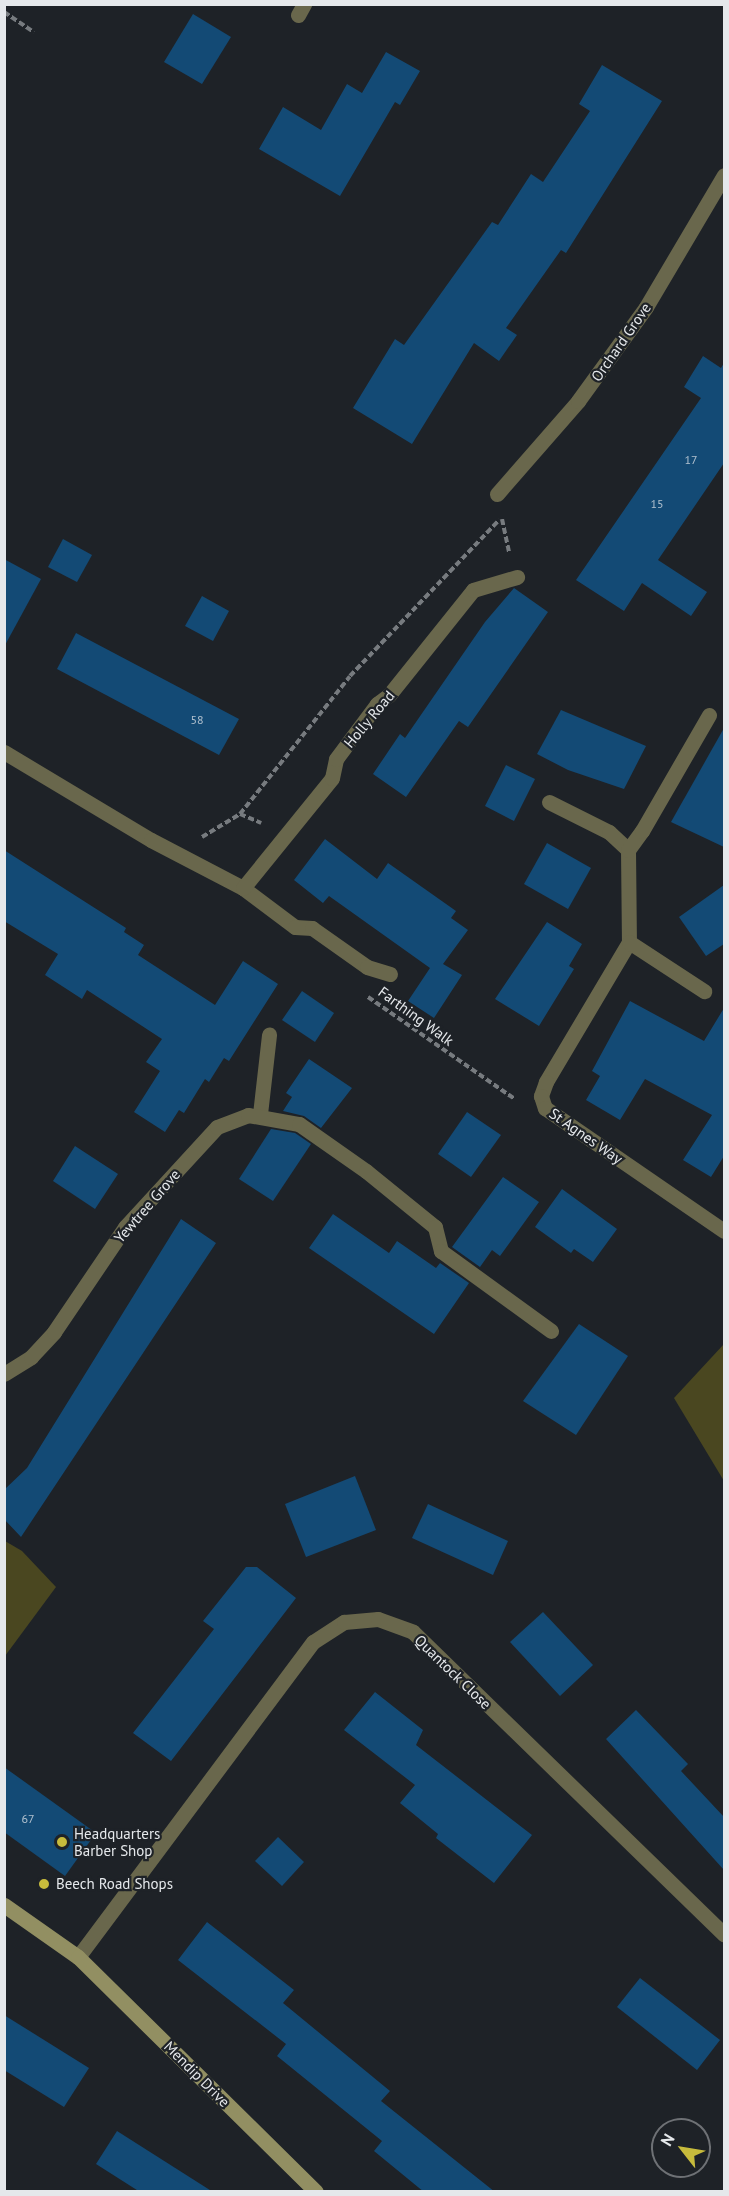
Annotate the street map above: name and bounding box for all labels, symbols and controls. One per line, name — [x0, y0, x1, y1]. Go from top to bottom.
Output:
street label: Orchard Grove — [587, 299, 655, 385]
house number: 17 — [684, 453, 698, 467]
house number: 15 — [650, 497, 664, 511]
street label: Holly Road — [340, 687, 398, 751]
house number: 58 — [190, 713, 204, 727]
street label: Farthing Walk — [375, 983, 457, 1049]
street label: St Agnes Way — [546, 1104, 626, 1168]
street label: Yewtree Grove — [110, 1166, 184, 1246]
street label: Quantock Close — [411, 1631, 495, 1713]
house number: 67 — [21, 1812, 35, 1826]
place label: Headquarters Barber Shop — [74, 1824, 160, 1859]
marker: Headquarters Barber Shop — [55, 1835, 69, 1849]
place label: Beech Road Shops — [56, 1875, 173, 1893]
marker: Beech Road Shops — [37, 1877, 51, 1891]
street label: Mendip Drive — [160, 2037, 234, 2111]
north arrow — [651, 2118, 711, 2178]
text: N — [656, 2130, 679, 2149]

